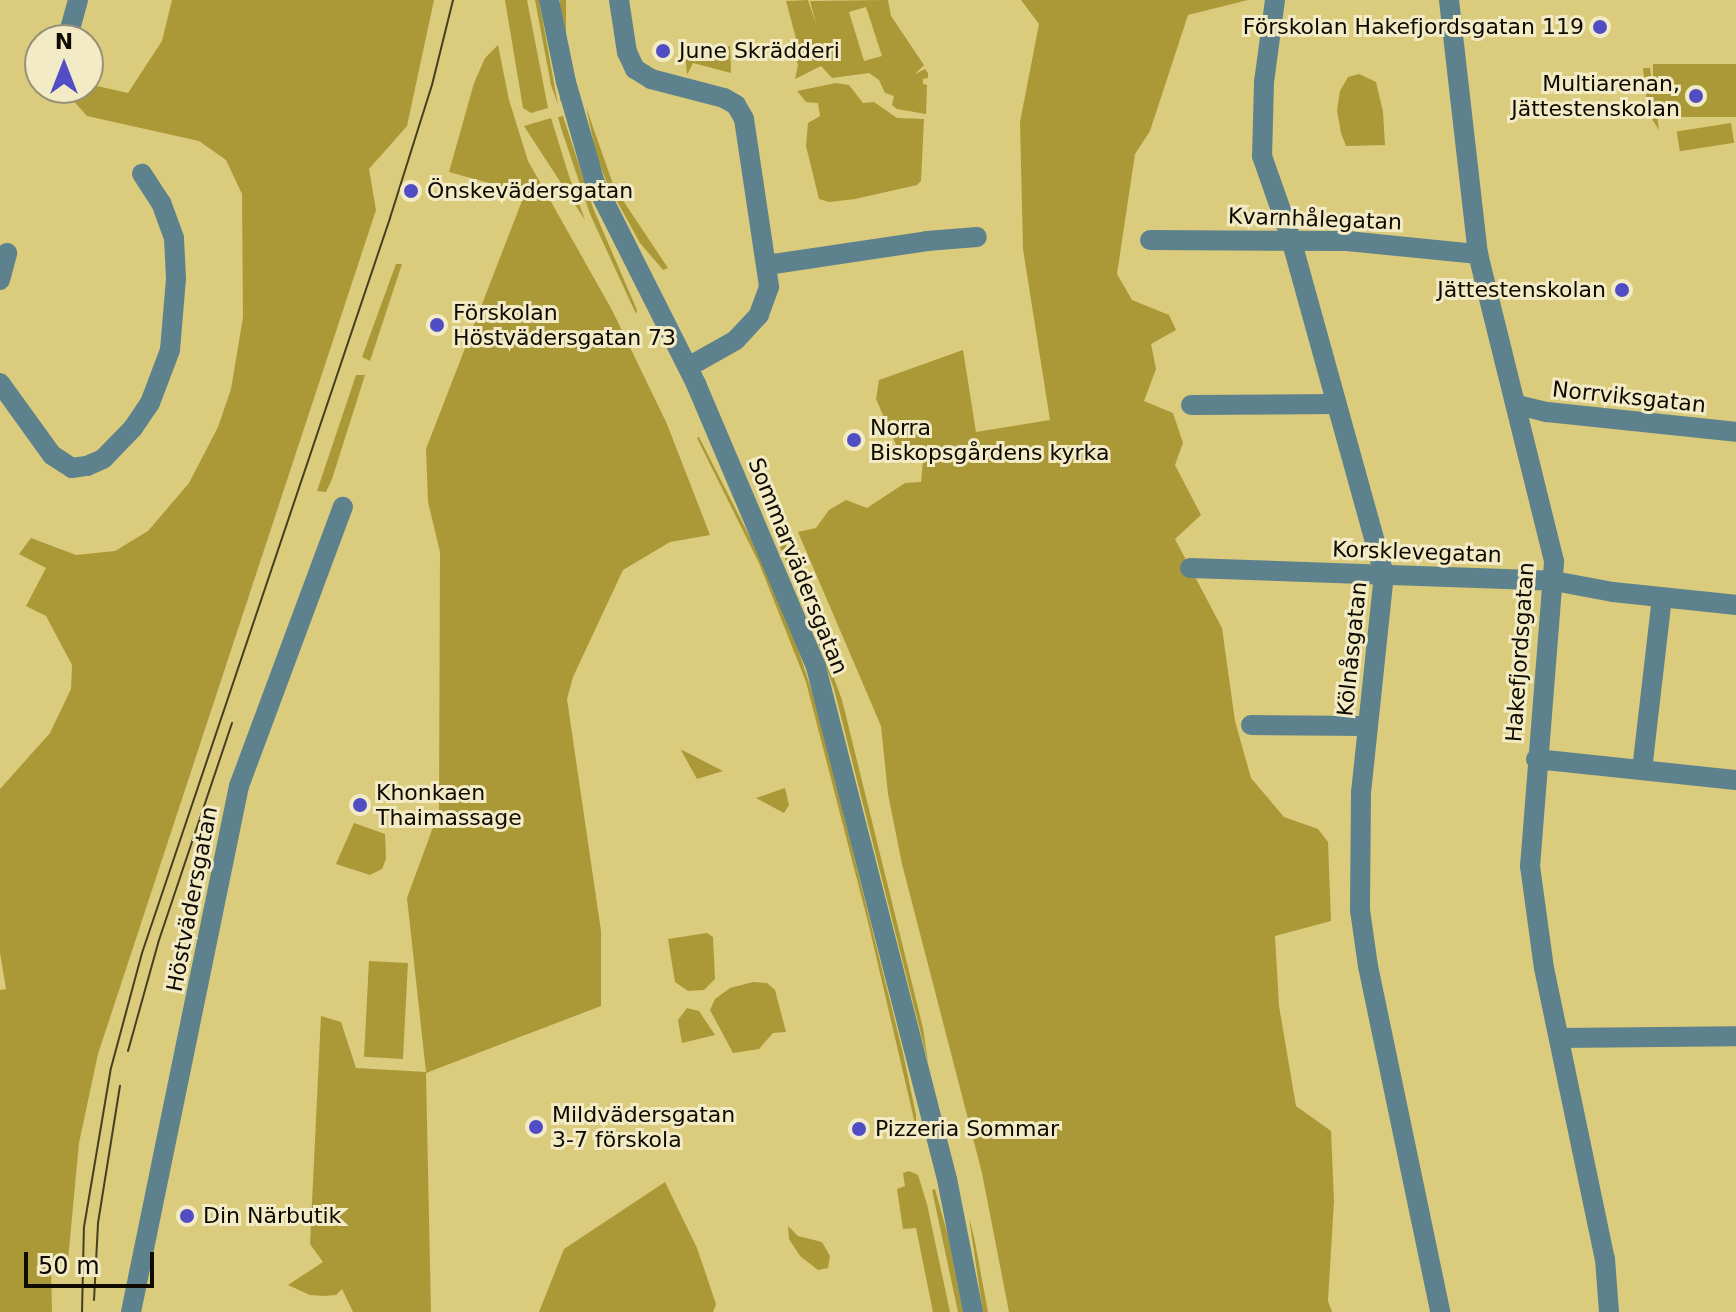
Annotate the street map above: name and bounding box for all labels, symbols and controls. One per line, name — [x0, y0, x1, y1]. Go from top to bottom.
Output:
place label: Förskolan Hakefjordsgatan 119 — [1243, 14, 1584, 40]
marker: Förskolan Hakefjordsgatan 119 — [1591, 18, 1609, 36]
north arrow — [24, 24, 104, 104]
text: N — [55, 29, 73, 54]
place label: June Skrädderi — [679, 38, 840, 64]
marker: June Skrädderi — [654, 42, 672, 60]
place label: Multiarenan, Jättestenskolan — [1511, 70, 1680, 122]
marker: Multiarenan, Jättestenskolan — [1687, 87, 1705, 105]
place label: Önskevädersgatan — [427, 178, 633, 204]
marker: Önskevädersgatan — [402, 182, 420, 200]
street label: Kvarnhålegatan — [1228, 203, 1402, 235]
place label: Jättestenskolan — [1437, 277, 1606, 303]
marker: Jättestenskolan — [1613, 281, 1631, 299]
place label: Förskolan Höstvädersgatan 73 — [453, 299, 676, 350]
marker: Förskolan Höstvädersgatan 73 — [428, 316, 446, 334]
street label: Norrviksgatan — [1551, 376, 1707, 418]
place label: Norra Biskopsgårdens kyrka — [870, 414, 1109, 466]
marker: Norra Biskopsgårdens kyrka — [845, 431, 863, 449]
street label: Sommarvädersgatan — [743, 454, 853, 678]
street label: Korsklevegatan — [1332, 536, 1502, 568]
street label: Hakefjordsgatan — [1501, 561, 1539, 743]
street label: Kölnåsgatan — [1332, 580, 1372, 718]
place label: Khonkaen Thaimassage — [376, 779, 522, 830]
marker: Khonkaen Thaimassage — [351, 796, 369, 814]
street label: Höstvädersgatan — [161, 804, 223, 994]
place label: Mildvädersgatan 3-7 förskola — [552, 1101, 735, 1152]
place label: Pizzeria Sommar — [875, 1116, 1059, 1142]
marker: Mildvädersgatan 3-7 förskola — [527, 1118, 545, 1136]
marker: Pizzeria Sommar — [850, 1120, 868, 1138]
place label: Din Närbutik — [203, 1203, 341, 1229]
marker: Din Närbutik — [178, 1207, 196, 1225]
scale bar — [28, 1236, 158, 1286]
text: 50 m — [38, 1252, 100, 1280]

